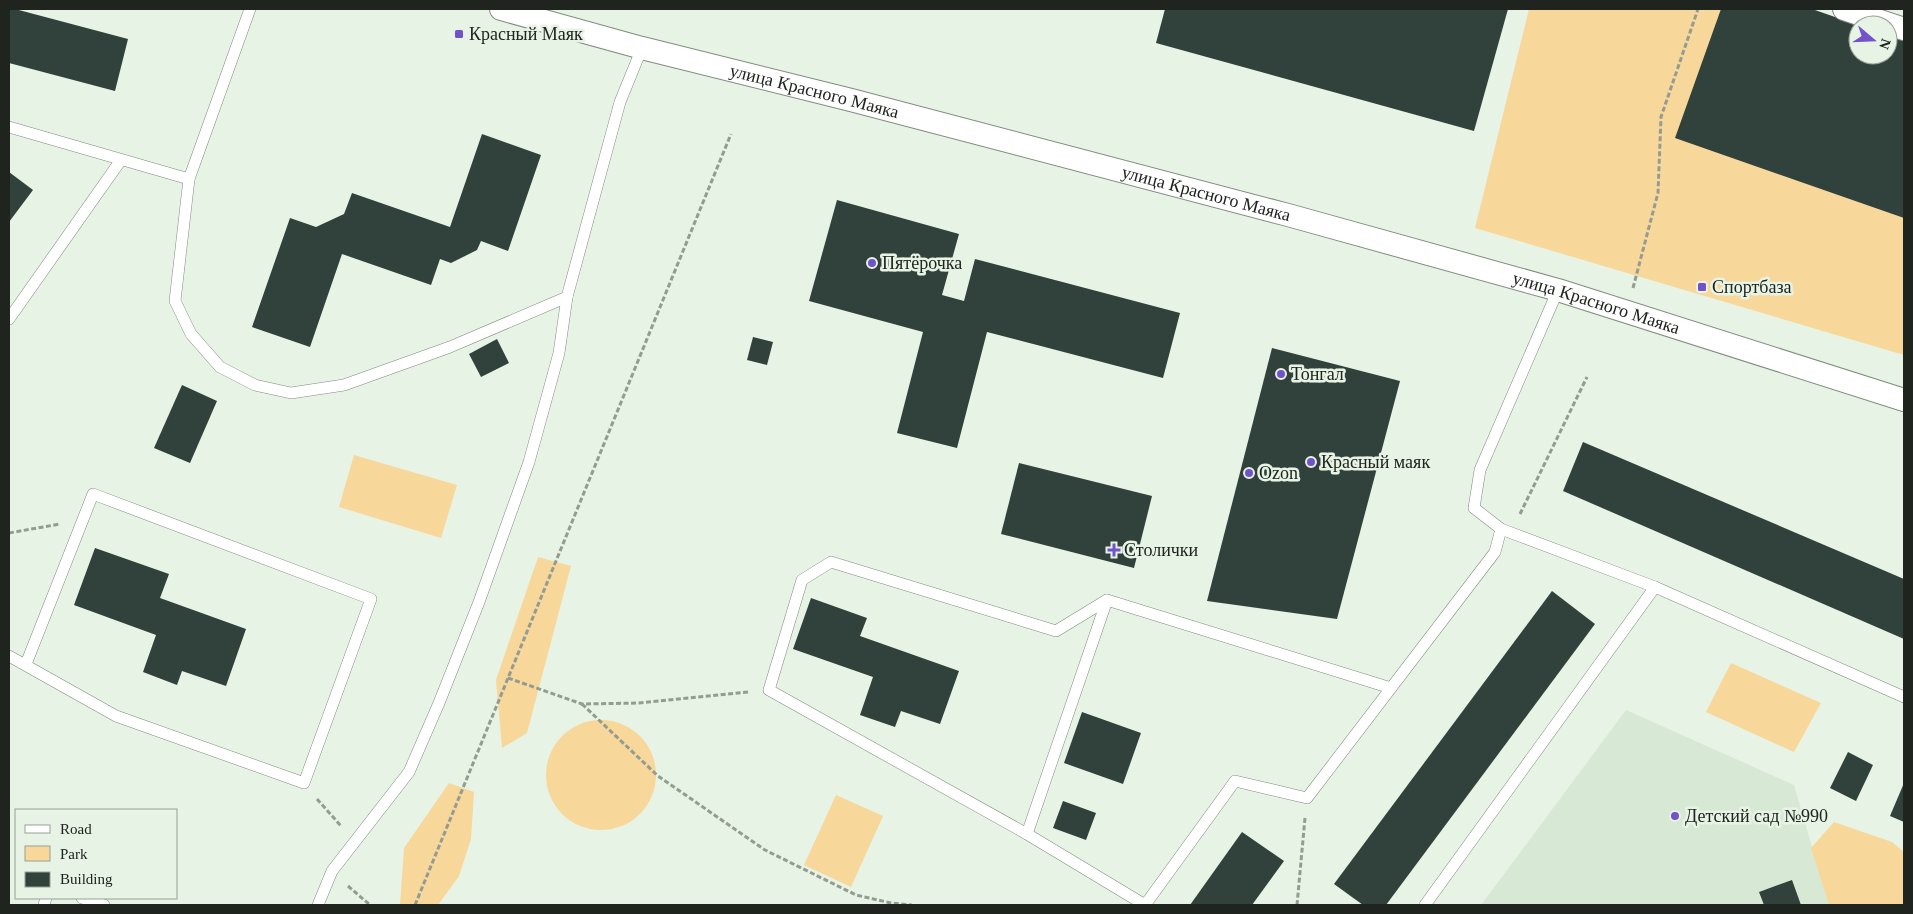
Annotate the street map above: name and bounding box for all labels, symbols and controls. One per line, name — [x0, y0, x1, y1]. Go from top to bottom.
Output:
north arrow — [1848, 15, 1898, 65]
place label: Красный Маяк — [469, 24, 583, 44]
marker: Красный Маяк — [453, 28, 465, 40]
text: N — [1876, 37, 1894, 51]
street label: улица Красного Маяка — [728, 60, 901, 122]
street label: улица Красного Маяка — [1120, 162, 1293, 225]
place label: Пятёрочка — [882, 253, 962, 273]
marker: Пятёрочка — [866, 257, 878, 269]
street label: улица Красного Маяка — [1510, 268, 1682, 338]
place label: Спортбаза — [1712, 277, 1792, 297]
marker: Спортбаза — [1696, 281, 1708, 293]
place label: Тонгал — [1291, 364, 1344, 384]
marker: Тонгал — [1275, 368, 1287, 380]
place label: Красный маяк — [1321, 452, 1430, 472]
marker: Красный маяк — [1305, 456, 1317, 468]
place label: Ozon — [1259, 463, 1298, 483]
marker: Ozon — [1243, 467, 1255, 479]
place label: Столички — [1124, 540, 1199, 560]
marker: Столички — [1108, 544, 1120, 556]
place label: Детский сад №990 — [1685, 806, 1828, 826]
legend — [15, 809, 178, 899]
marker: Детский сад №990 — [1669, 810, 1681, 822]
text: Road — [60, 821, 92, 837]
text: Park — [60, 846, 88, 862]
text: Building — [60, 871, 113, 887]

